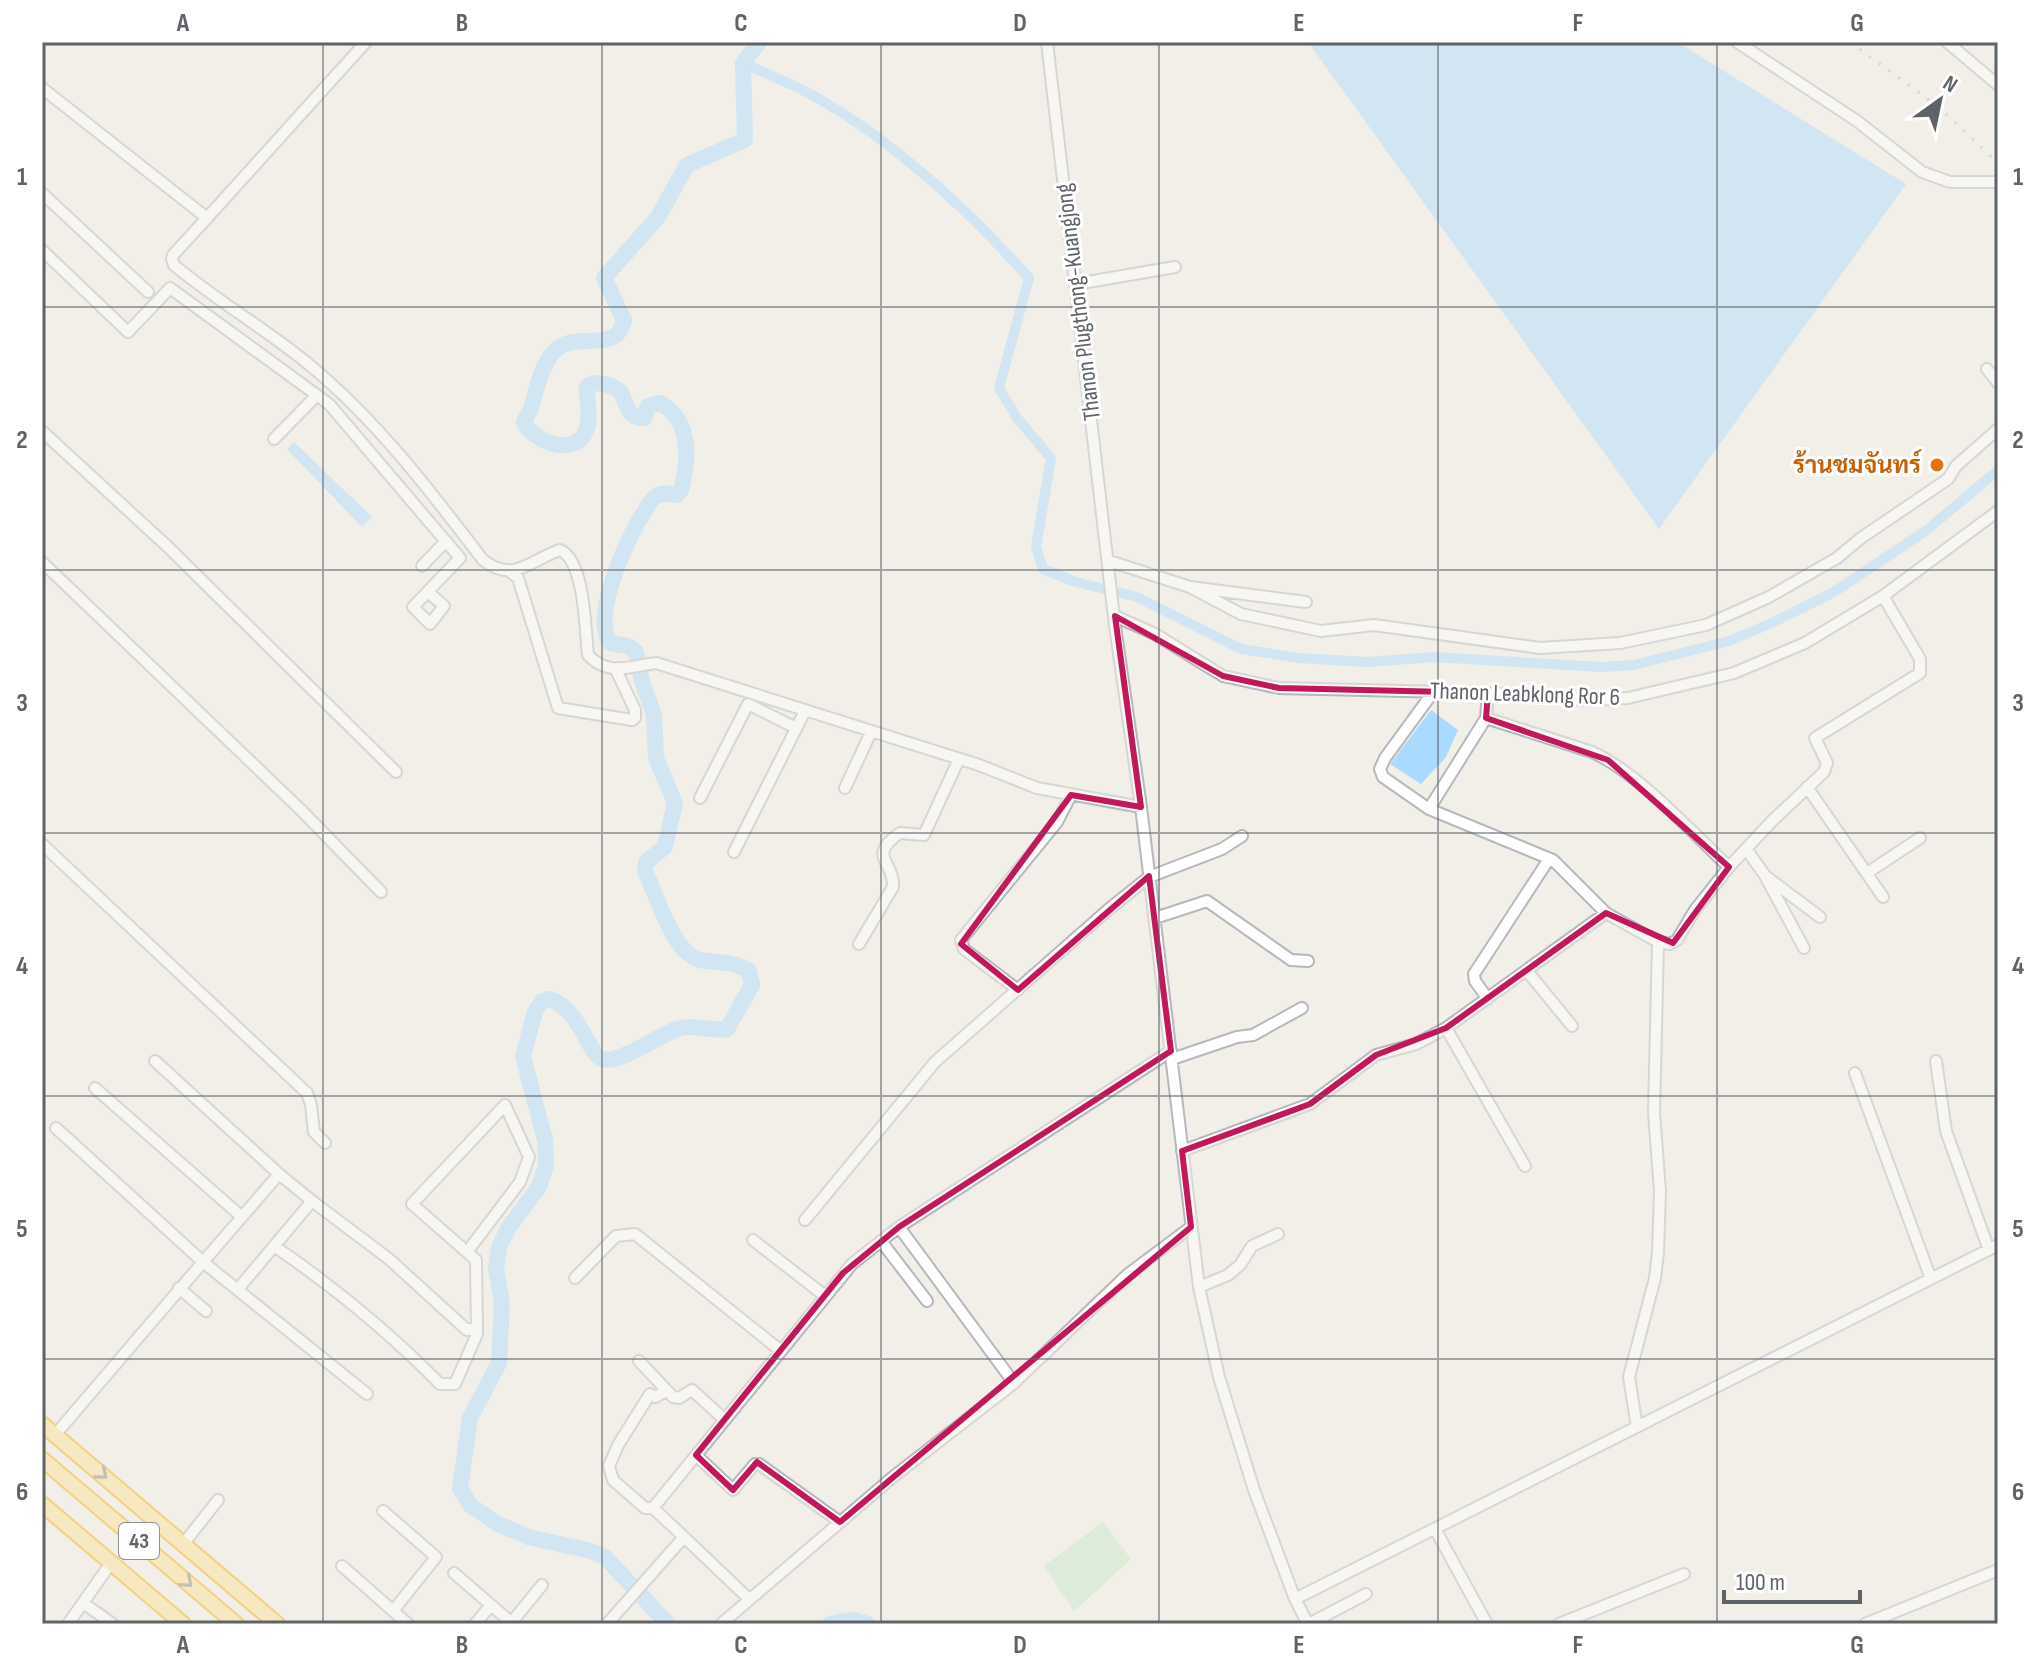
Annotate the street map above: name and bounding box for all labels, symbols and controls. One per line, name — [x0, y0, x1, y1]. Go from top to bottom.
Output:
text: A — [176, 8, 190, 39]
text: B — [456, 8, 468, 39]
text: C — [734, 8, 748, 39]
text: D — [1013, 8, 1027, 39]
text: E — [1293, 8, 1305, 39]
text: F — [1573, 8, 1584, 39]
text: G — [1850, 8, 1864, 39]
north arrow — [1900, 60, 1980, 140]
text: N — [1938, 70, 1962, 99]
text: 1 — [17, 162, 27, 193]
text: 1 — [2013, 162, 2023, 193]
street label: Thanon Plugthong-Kuangjong — [1049, 182, 1107, 422]
text: 2 — [16, 425, 28, 456]
text: 2 — [2012, 425, 2024, 456]
place label: ร้านชมจันทร์ — [1793, 449, 1923, 480]
marker: ร้านชมจันทร์ — [1928, 456, 1946, 474]
street label: Thanon Leabklong Ror 6 — [1430, 676, 1620, 712]
text: 3 — [16, 688, 28, 719]
text: 3 — [2012, 688, 2024, 719]
text: 4 — [16, 951, 28, 982]
text: 4 — [2012, 951, 2024, 982]
text: 5 — [16, 1214, 28, 1245]
text: 5 — [2012, 1214, 2024, 1245]
one-way arrow — [92, 1464, 107, 1479]
text: 6 — [16, 1477, 28, 1508]
text: 6 — [2012, 1477, 2024, 1508]
road number: 43 — [119, 1523, 159, 1559]
scale bar — [1724, 1554, 1860, 1604]
text: 100 m — [1736, 1568, 1785, 1597]
one-way arrow — [177, 1572, 192, 1587]
text: A — [176, 1630, 190, 1661]
text: B — [456, 1630, 468, 1661]
text: C — [734, 1630, 748, 1661]
text: D — [1013, 1630, 1027, 1661]
text: E — [1293, 1630, 1305, 1661]
text: F — [1573, 1630, 1584, 1661]
text: G — [1850, 1630, 1864, 1661]

